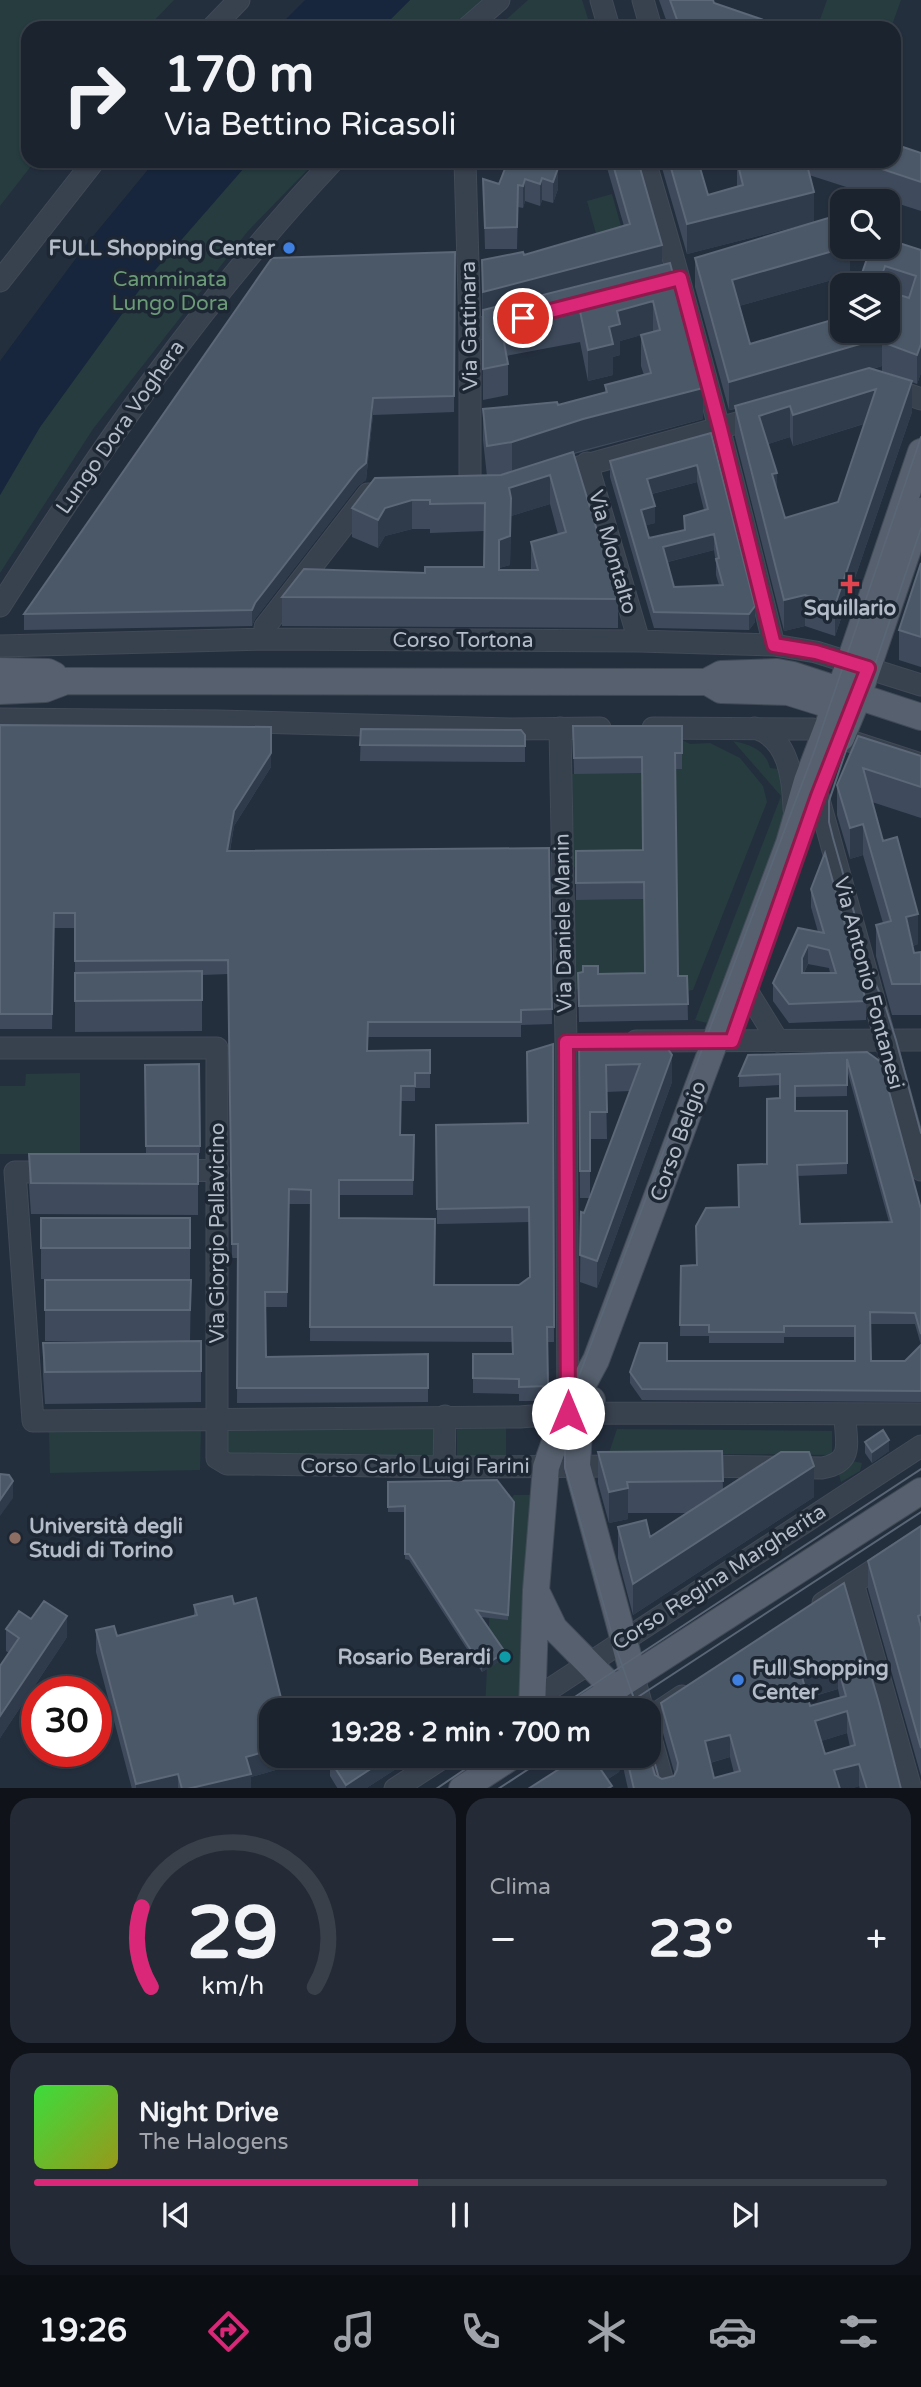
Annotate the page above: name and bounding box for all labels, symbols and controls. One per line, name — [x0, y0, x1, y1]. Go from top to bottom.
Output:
text: 170 m — [164, 46, 314, 105]
icon: right — [49, 49, 140, 140]
text: Via Bettino Ricasoli — [164, 106, 457, 144]
map controls — [830, 189, 900, 343]
button: search — [830, 189, 900, 259]
place label: FULL Shopping Center — [49, 236, 276, 261]
marker: FULL Shopping Center — [281, 240, 297, 256]
street label: Via Gattinara — [456, 261, 483, 391]
park label: Camminata Lungo Dora — [111, 267, 229, 316]
button: layers — [830, 273, 900, 343]
pin — [493, 288, 553, 348]
icon: arrive — [504, 299, 542, 337]
street label: Lungo Dora Voghera — [51, 336, 190, 519]
street label: Via Montalto — [583, 487, 642, 617]
marker: Squillario — [842, 576, 858, 592]
place label: Squillario — [804, 596, 896, 621]
street label: Corso Tortona — [393, 628, 533, 653]
street label: Via Daniele Manin — [549, 833, 578, 1013]
street label: Via Antonio Fontanesi — [828, 874, 909, 1092]
street label: Corso Belgio — [645, 1078, 712, 1205]
street label: Via Giorgio Pallavicino — [205, 1123, 230, 1343]
position arrow — [531, 1376, 605, 1450]
street label: Corso Carlo Luigi Farini — [300, 1454, 530, 1479]
street label: Corso Regina Margherita — [608, 1499, 831, 1656]
place label: Università degli Studi di Torino — [29, 1514, 183, 1563]
marker: Università degli Studi di Torino — [7, 1530, 23, 1546]
place label: Rosario Berardi — [338, 1645, 491, 1670]
marker: Rosario Berardi — [497, 1649, 513, 1665]
place label: Full Shopping Center — [752, 1656, 889, 1705]
marker: Full Shopping Center — [730, 1672, 746, 1688]
speed limit sign: 30 — [21, 1676, 112, 1767]
text: 19:28 · 2 min · 700 m — [329, 1717, 591, 1748]
text: Clima — [490, 1873, 551, 1901]
text: 29 — [187, 1890, 278, 1978]
text: 23° — [649, 1908, 734, 1971]
text: − — [490, 1917, 517, 1963]
text: + — [866, 1917, 887, 1963]
text: km/h — [201, 1970, 264, 2000]
text: Night Drive — [139, 2097, 279, 2128]
text: The Halogens — [139, 2128, 288, 2156]
icon: previous — [157, 2196, 195, 2234]
icon: pause — [441, 2196, 479, 2234]
icon: next — [726, 2196, 764, 2234]
icon: directions — [204, 2307, 253, 2356]
icon: music — [330, 2307, 379, 2356]
icon: phone — [456, 2307, 505, 2356]
icon: climate — [582, 2307, 631, 2356]
icon: car — [708, 2307, 757, 2356]
icon: filters — [834, 2307, 883, 2356]
text: 19:26 — [38, 2312, 127, 2350]

